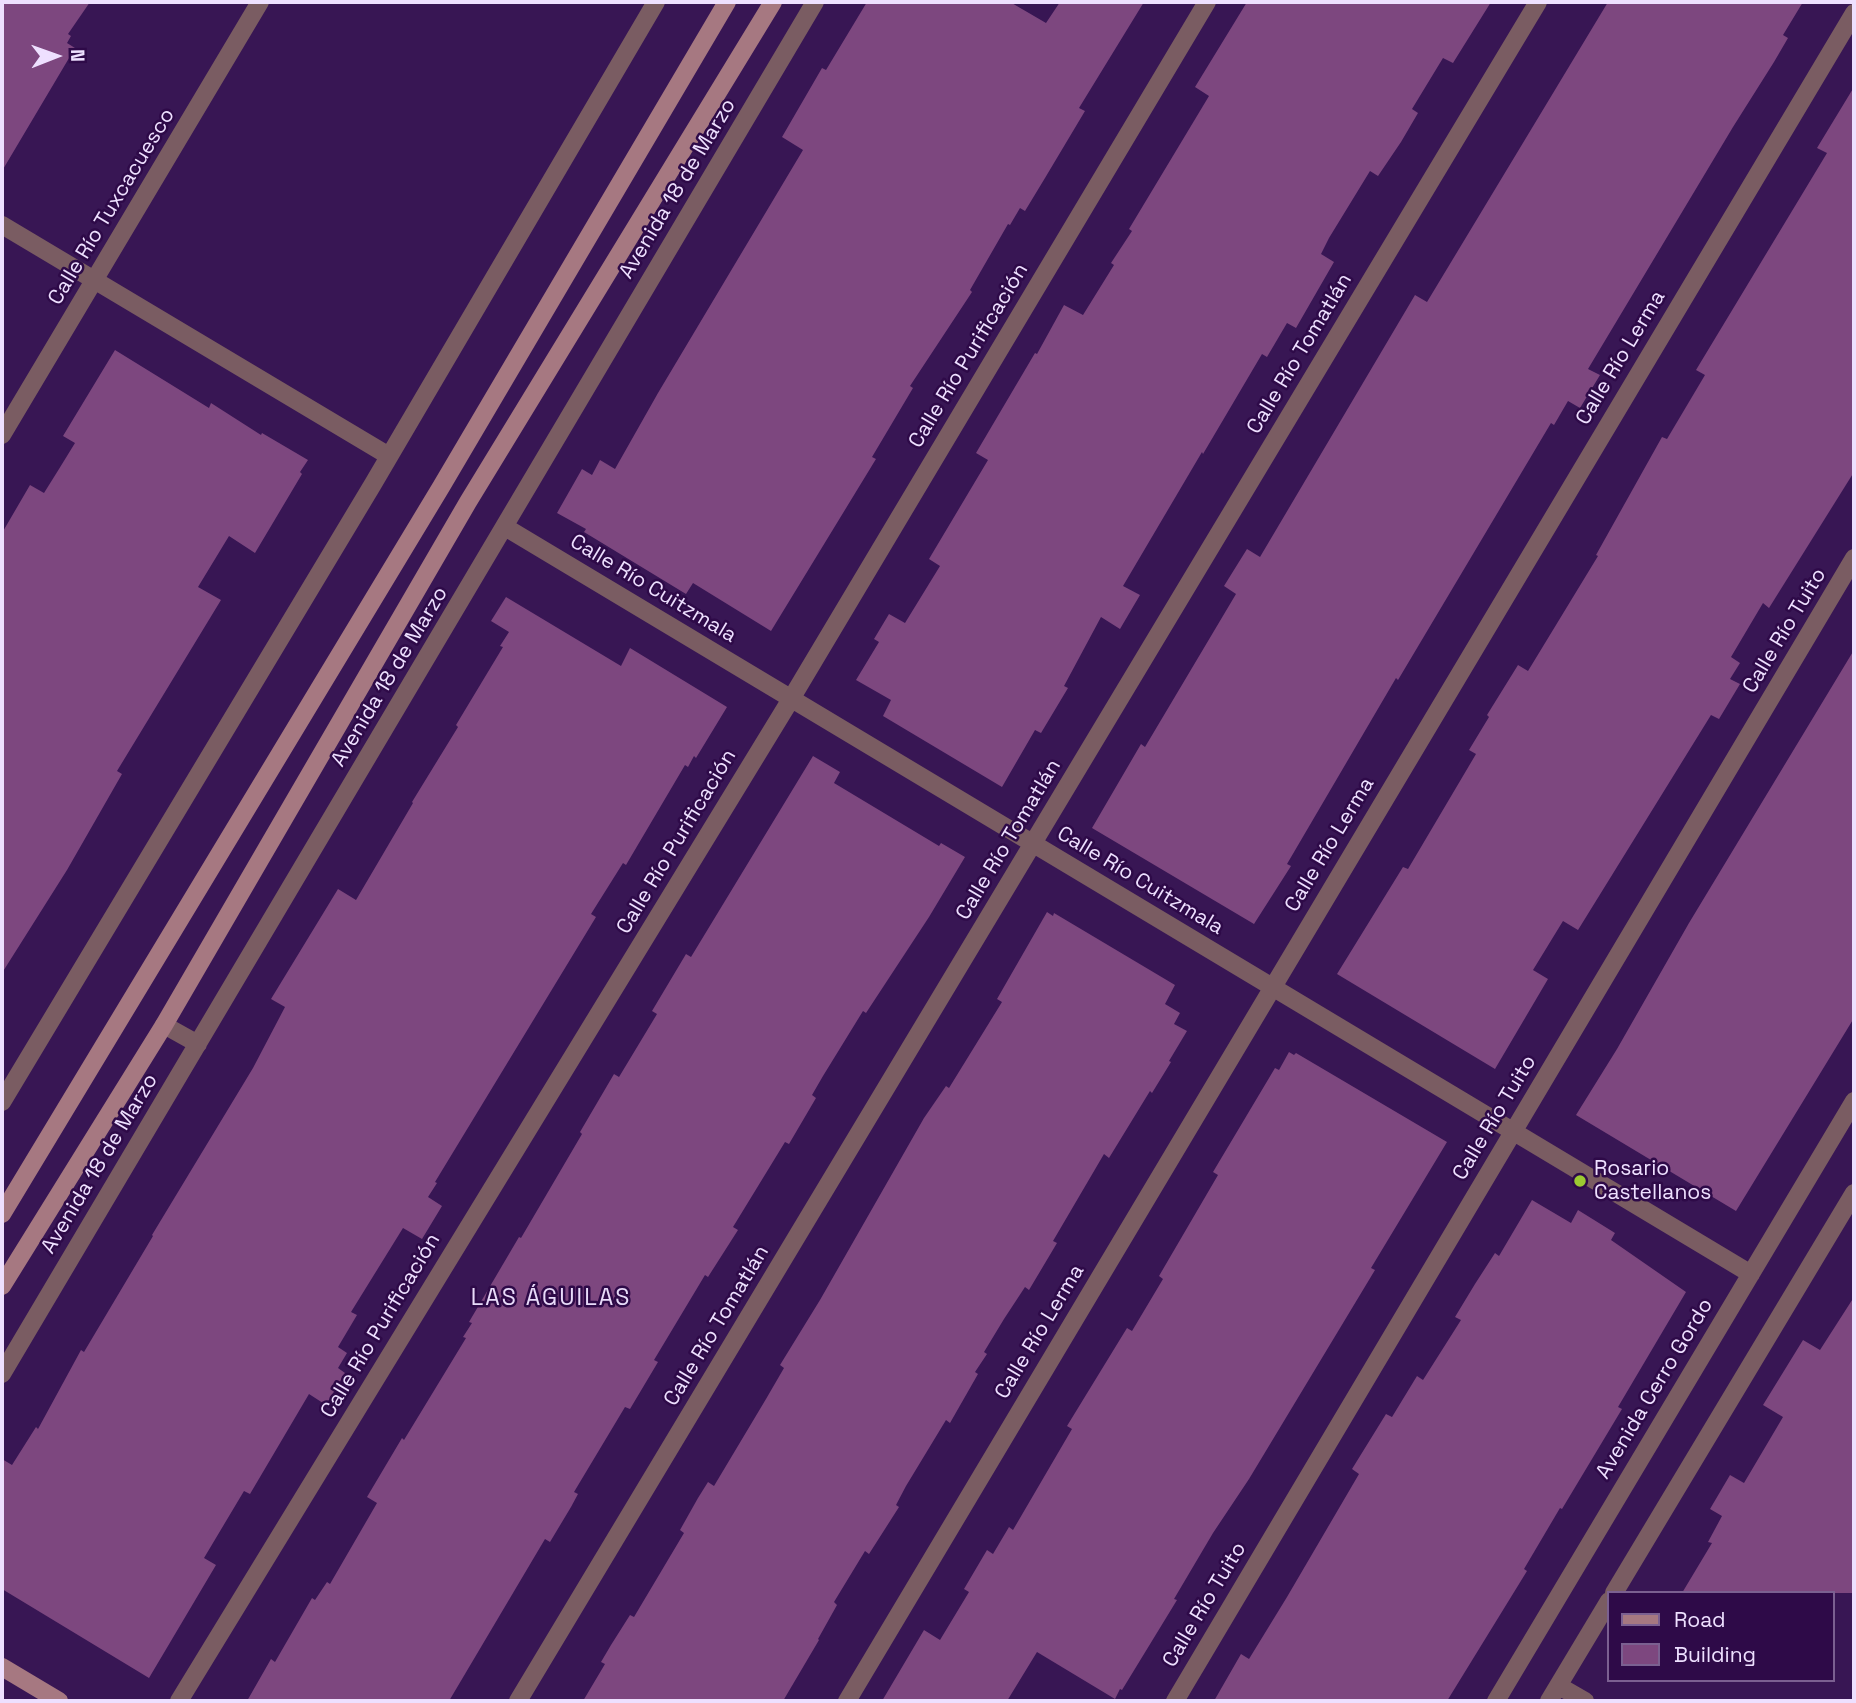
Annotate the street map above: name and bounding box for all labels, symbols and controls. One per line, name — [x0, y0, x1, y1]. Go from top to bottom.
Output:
north arrow — [21, 21, 91, 91]
text: N — [65, 49, 90, 62]
street label: Avenida 18 de Marzo — [614, 94, 742, 284]
street label: Calle Río Tuxcacuesco — [43, 104, 181, 310]
street label: Calle Río Purificación — [904, 259, 1034, 453]
street label: Calle Río Tomatlán — [1242, 269, 1358, 439]
street label: Calle Río Lerma — [1571, 286, 1671, 430]
street label: Calle Río Cuitzmala — [565, 529, 741, 649]
street label: Calle Río Tuito — [1738, 564, 1832, 698]
street label: Avenida 18 de Marzo — [326, 582, 454, 772]
street label: Calle Río Purificación — [612, 745, 742, 939]
street label: Calle Río Tomatlán — [951, 755, 1067, 925]
street label: Calle Río Lerma — [1280, 773, 1380, 917]
street label: Calle Río Cuitzmala — [1052, 821, 1228, 941]
street label: Calle Río Tuito — [1448, 1051, 1542, 1185]
street label: Avenida 18 de Marzo — [36, 1069, 164, 1259]
place label: Rosario Castellanos — [1594, 1156, 1711, 1206]
marker: Rosario Castellanos — [1572, 1173, 1588, 1189]
street label: Calle Río Purificación — [316, 1229, 446, 1423]
street label: Calle Río Tomatlán — [659, 1241, 775, 1411]
street label: Calle Río Lerma — [990, 1260, 1090, 1404]
district label: LAS ÁGUILAS — [472, 1285, 630, 1313]
street label: Avenida Cerro Gordo — [1591, 1294, 1719, 1484]
street label: Calle Río Tuito — [1158, 1538, 1252, 1672]
legend — [1608, 1591, 1835, 1682]
text: Road — [1674, 1606, 1726, 1633]
text: Building — [1674, 1641, 1756, 1668]

